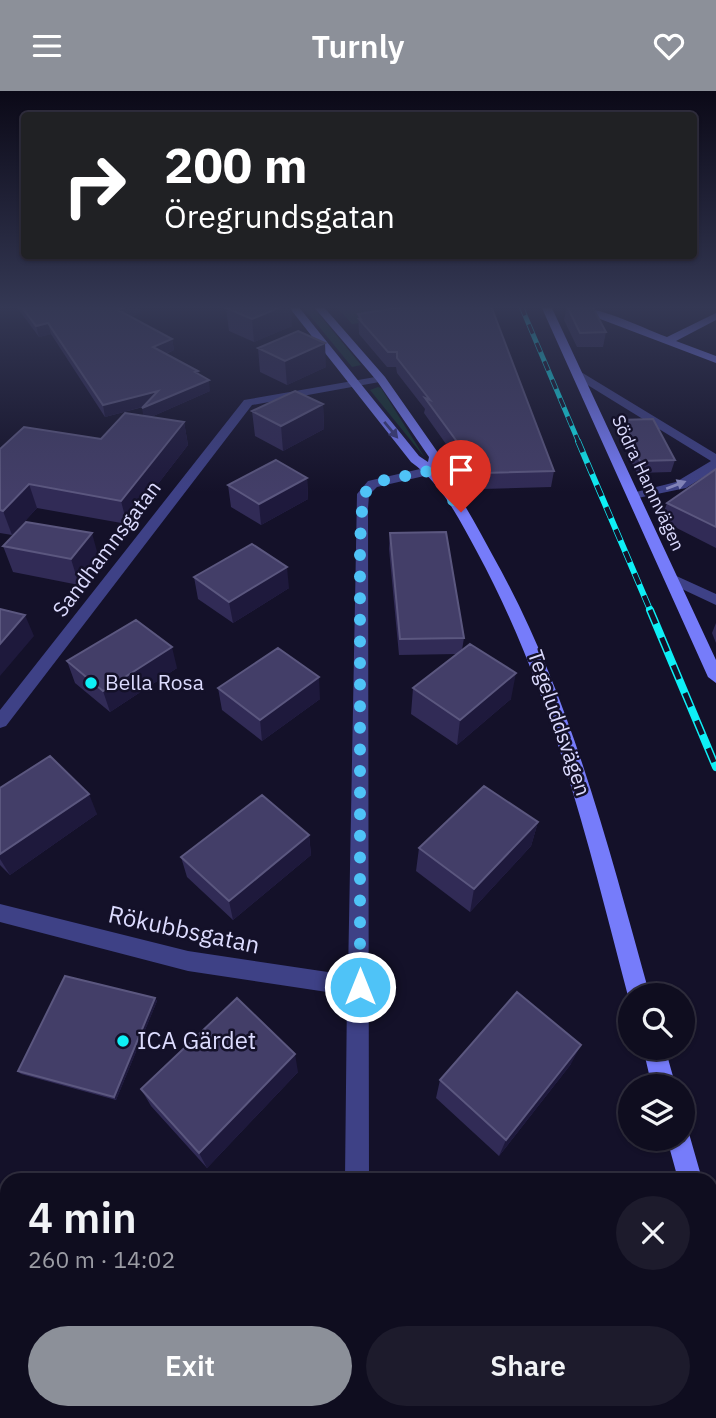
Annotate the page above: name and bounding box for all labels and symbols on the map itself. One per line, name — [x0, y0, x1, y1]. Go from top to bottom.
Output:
street label: Södra Hamnvägen — [607, 411, 690, 554]
one-way arrow — [383, 421, 399, 439]
pin — [431, 440, 491, 512]
street label: Sandhamnsgatan — [46, 475, 167, 622]
one-way arrow — [666, 480, 687, 491]
street label: Tegeluddsvägen — [522, 646, 598, 799]
place label: Bella Rosa — [105, 668, 204, 696]
marker: Bella Rosa — [83, 675, 99, 691]
street label: Rökubbsgatan — [106, 897, 263, 961]
position arrow — [323, 950, 397, 1024]
place label: ICA Gärdet — [137, 1024, 256, 1056]
marker: ICA Gärdet — [115, 1033, 131, 1049]

